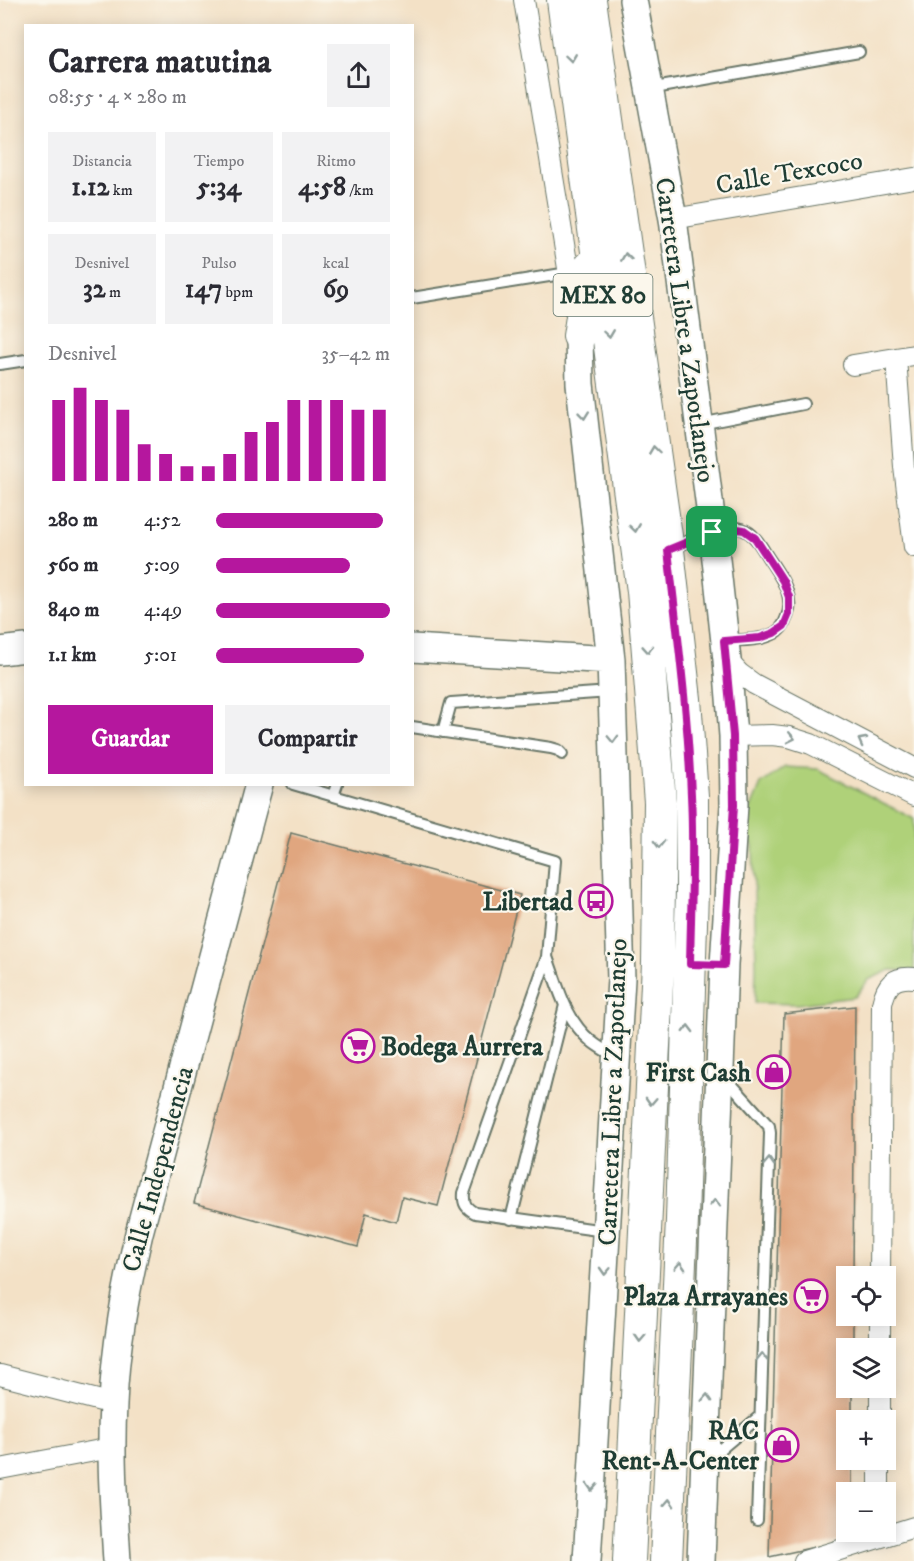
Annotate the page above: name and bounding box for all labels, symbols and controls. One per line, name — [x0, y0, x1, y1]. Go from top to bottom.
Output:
text: Carrera matutina — [48, 42, 271, 83]
button: share — [327, 44, 390, 107]
one-way arrow — [565, 53, 577, 63]
text: 08:55 · 4 × 280 m — [48, 85, 187, 110]
street label: Calle Texcoco — [713, 144, 865, 203]
text: Distancia — [72, 151, 132, 171]
text: Tiempo — [194, 151, 244, 171]
text: Ritmo — [316, 151, 356, 171]
text: 1.12 — [71, 171, 109, 204]
text: 5:34 — [197, 171, 241, 204]
text: 4:58 — [298, 171, 346, 204]
street label: Carretera Libre a Zapotlanejo — [647, 176, 722, 485]
text: km — [109, 180, 133, 200]
text: /km — [346, 180, 374, 200]
text: Desnivel — [75, 253, 129, 273]
text: Pulso — [202, 253, 236, 273]
text: kcal — [323, 253, 349, 273]
one-way arrow — [621, 253, 633, 262]
text: 32 — [83, 273, 106, 306]
text: 147 — [185, 273, 222, 306]
text: 69 — [323, 273, 349, 306]
road number: MEX 80 — [554, 274, 652, 316]
text: m — [106, 282, 121, 302]
text: bpm — [222, 282, 253, 302]
one-way arrow — [602, 330, 614, 339]
text: Desnivel — [48, 342, 117, 367]
text: 35–42 m — [321, 342, 390, 367]
one-way arrow — [577, 411, 589, 420]
one-way arrow — [649, 446, 661, 455]
pin — [686, 506, 737, 557]
text: 280 m — [48, 508, 98, 533]
text: 4:52 — [144, 508, 181, 533]
icon: arrive — [695, 515, 728, 548]
one-way arrow — [628, 523, 640, 532]
text: 560 m — [48, 553, 98, 578]
text: 5:09 — [144, 553, 180, 578]
text: 840 m — [48, 598, 100, 623]
text: 4:49 — [144, 598, 182, 623]
text: 1.1 km — [48, 643, 97, 668]
text: 5:01 — [144, 643, 177, 668]
one-way arrow — [641, 645, 654, 654]
button: Guardar — [48, 705, 213, 774]
button: Compartir — [225, 705, 390, 774]
one-way arrow — [786, 731, 796, 744]
one-way arrow — [607, 735, 619, 744]
one-way arrow — [858, 737, 869, 748]
one-way arrow — [653, 839, 665, 848]
bus stop icon: Libertad — [578, 883, 614, 919]
place label: Libertad — [483, 886, 574, 919]
street label: Carretera Libre a Zapotlanejo — [592, 938, 635, 1246]
one-way arrow — [682, 1024, 694, 1033]
supermarket icon: Bodega Aurrera — [340, 1028, 376, 1064]
place label: Bodega Aurrera — [381, 1031, 544, 1064]
shop icon: First Cash — [756, 1054, 792, 1090]
place label: First Cash — [645, 1057, 751, 1090]
street label: Calle Independencia — [115, 1063, 202, 1276]
one-way arrow — [645, 1097, 658, 1106]
one-way arrow — [763, 1158, 776, 1167]
one-way arrow — [708, 1198, 721, 1207]
one-way arrow — [674, 1261, 687, 1270]
map controls — [836, 1266, 896, 1542]
button: locate — [836, 1266, 896, 1326]
one-way arrow — [598, 1267, 611, 1276]
supermarket icon: Plaza Arrayanes — [793, 1278, 829, 1314]
place label: Plaza Arrayanes — [623, 1281, 788, 1314]
one-way arrow — [633, 1334, 646, 1343]
button: layers — [836, 1338, 896, 1398]
one-way arrow — [756, 1353, 769, 1362]
one-way arrow — [701, 1393, 714, 1402]
button: + — [836, 1410, 896, 1470]
place label: RAC Rent-A-Center — [601, 1415, 759, 1478]
shop icon: RAC Rent-A-Center — [764, 1427, 800, 1463]
one-way arrow — [585, 1482, 598, 1491]
button: − — [836, 1482, 896, 1542]
one-way arrow — [662, 1498, 675, 1507]

